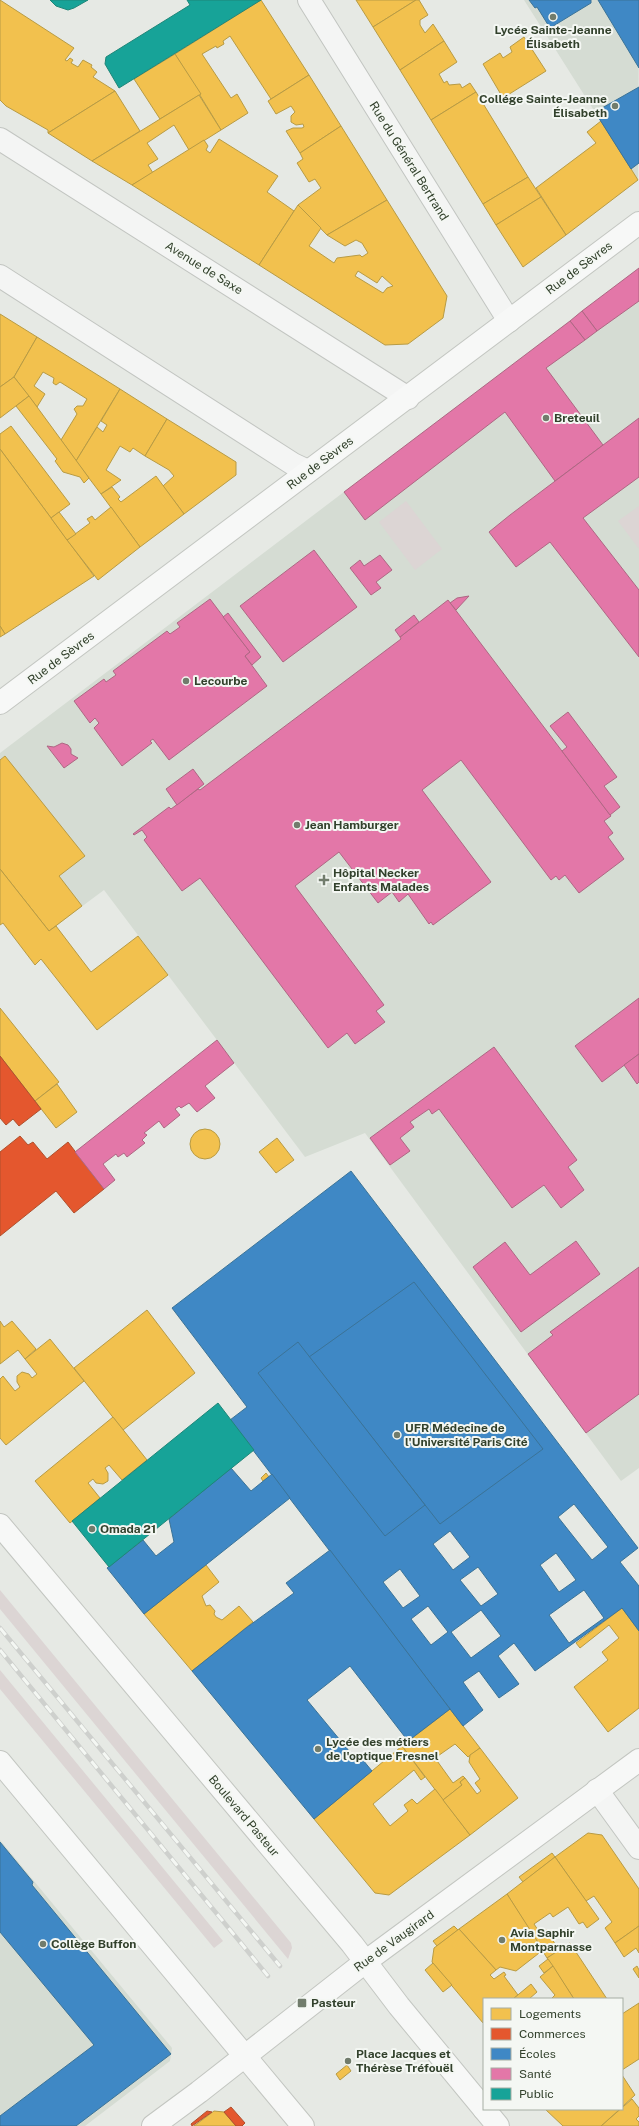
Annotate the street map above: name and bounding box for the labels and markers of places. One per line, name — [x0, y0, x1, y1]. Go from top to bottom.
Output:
marker: Lycée Sainte-Jeanne Élisabeth — [548, 12, 558, 22]
place label: Lycée Sainte-Jeanne Élisabeth — [494, 23, 612, 51]
place label: Collége Sainte-Jeanne Élisabeth — [479, 92, 607, 120]
marker: Collége Sainte-Jeanne Élisabeth — [610, 101, 620, 111]
place label: Breteuil — [554, 411, 600, 425]
marker: Breteuil — [541, 413, 551, 423]
place label: Lecourbe — [194, 674, 248, 688]
marker: Lecourbe — [181, 676, 191, 686]
place label: Jean Hamburger — [305, 818, 399, 832]
marker: Jean Hamburger — [292, 820, 302, 830]
place label: Hôpital Necker Enfants Malades — [333, 866, 429, 894]
marker: Hôpital Necker Enfants Malades — [318, 874, 330, 886]
place label: UFR Médecine de l'Université Paris Cité — [405, 1421, 528, 1449]
marker: UFR Médecine de l'Université Paris Cité — [392, 1430, 402, 1440]
place label: Omada 21 — [100, 1522, 156, 1536]
marker: Omada 21 — [87, 1524, 97, 1534]
place label: Lycée des métiers de l'optique Fresnel — [326, 1735, 439, 1763]
marker: Lycée des métiers de l'optique Fresnel — [313, 1744, 323, 1754]
place label: Avia Saphir Montparnasse — [510, 1926, 592, 1954]
marker: Avia Saphir Montparnasse — [497, 1935, 507, 1945]
place label: Collège Buffon — [51, 1937, 136, 1951]
marker: Collège Buffon — [38, 1939, 48, 1949]
place label: Pasteur — [311, 1996, 356, 2010]
marker: Pasteur — [296, 1997, 308, 2009]
place label: Place Jacques et Thérèse Tréfouël — [356, 2047, 454, 2075]
marker: Place Jacques et Thérèse Tréfouël — [343, 2056, 353, 2066]

